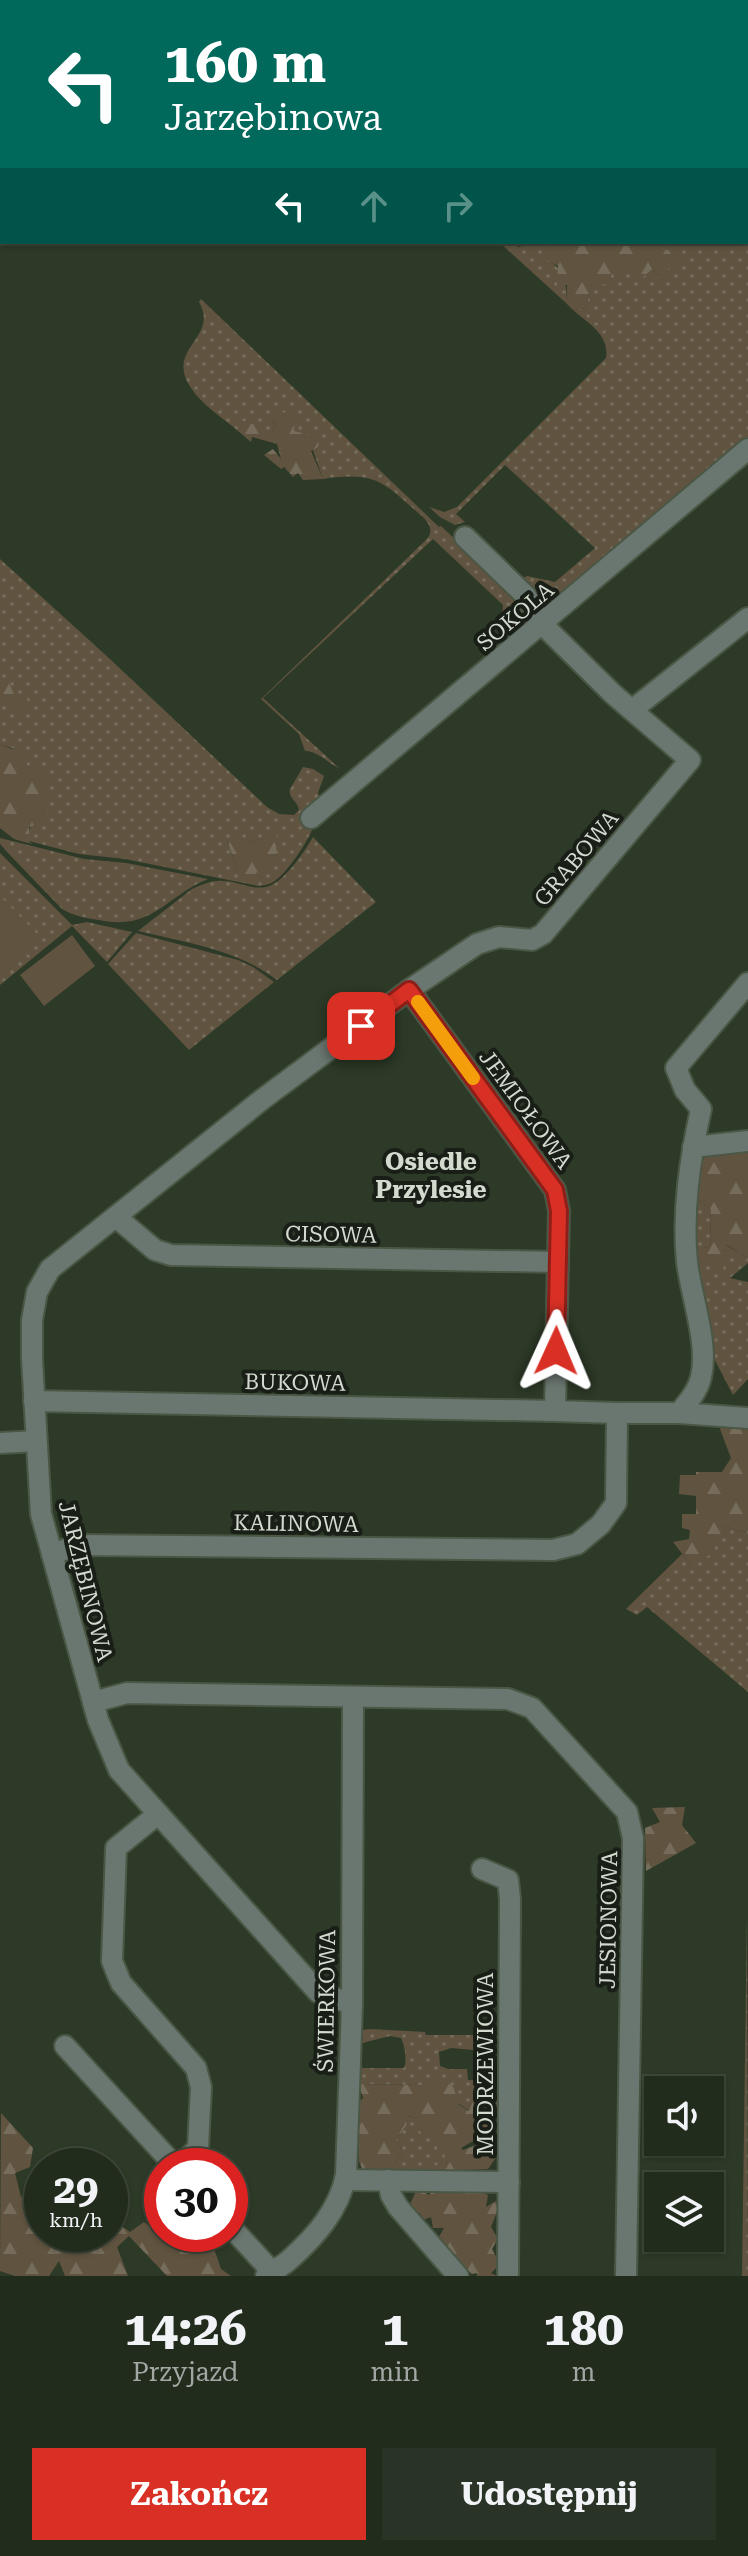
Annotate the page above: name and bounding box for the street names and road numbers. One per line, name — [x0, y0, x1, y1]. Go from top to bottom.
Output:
street label: SOKOLA — [472, 577, 559, 656]
street label: GRABOWA — [529, 805, 624, 911]
street label: JEMIOŁOWA — [474, 1045, 578, 1174]
street label: CISOWA — [285, 1221, 378, 1248]
street label: BUKOWA — [244, 1369, 347, 1396]
street label: JARZĘBINOWA — [53, 1498, 118, 1665]
street label: KALINOWA — [233, 1510, 360, 1537]
street label: JESIONOWA — [595, 1850, 622, 1989]
street label: ŚWIERKOWA — [311, 1929, 340, 2073]
street label: MODRZEWIOWA — [473, 1972, 498, 2155]

